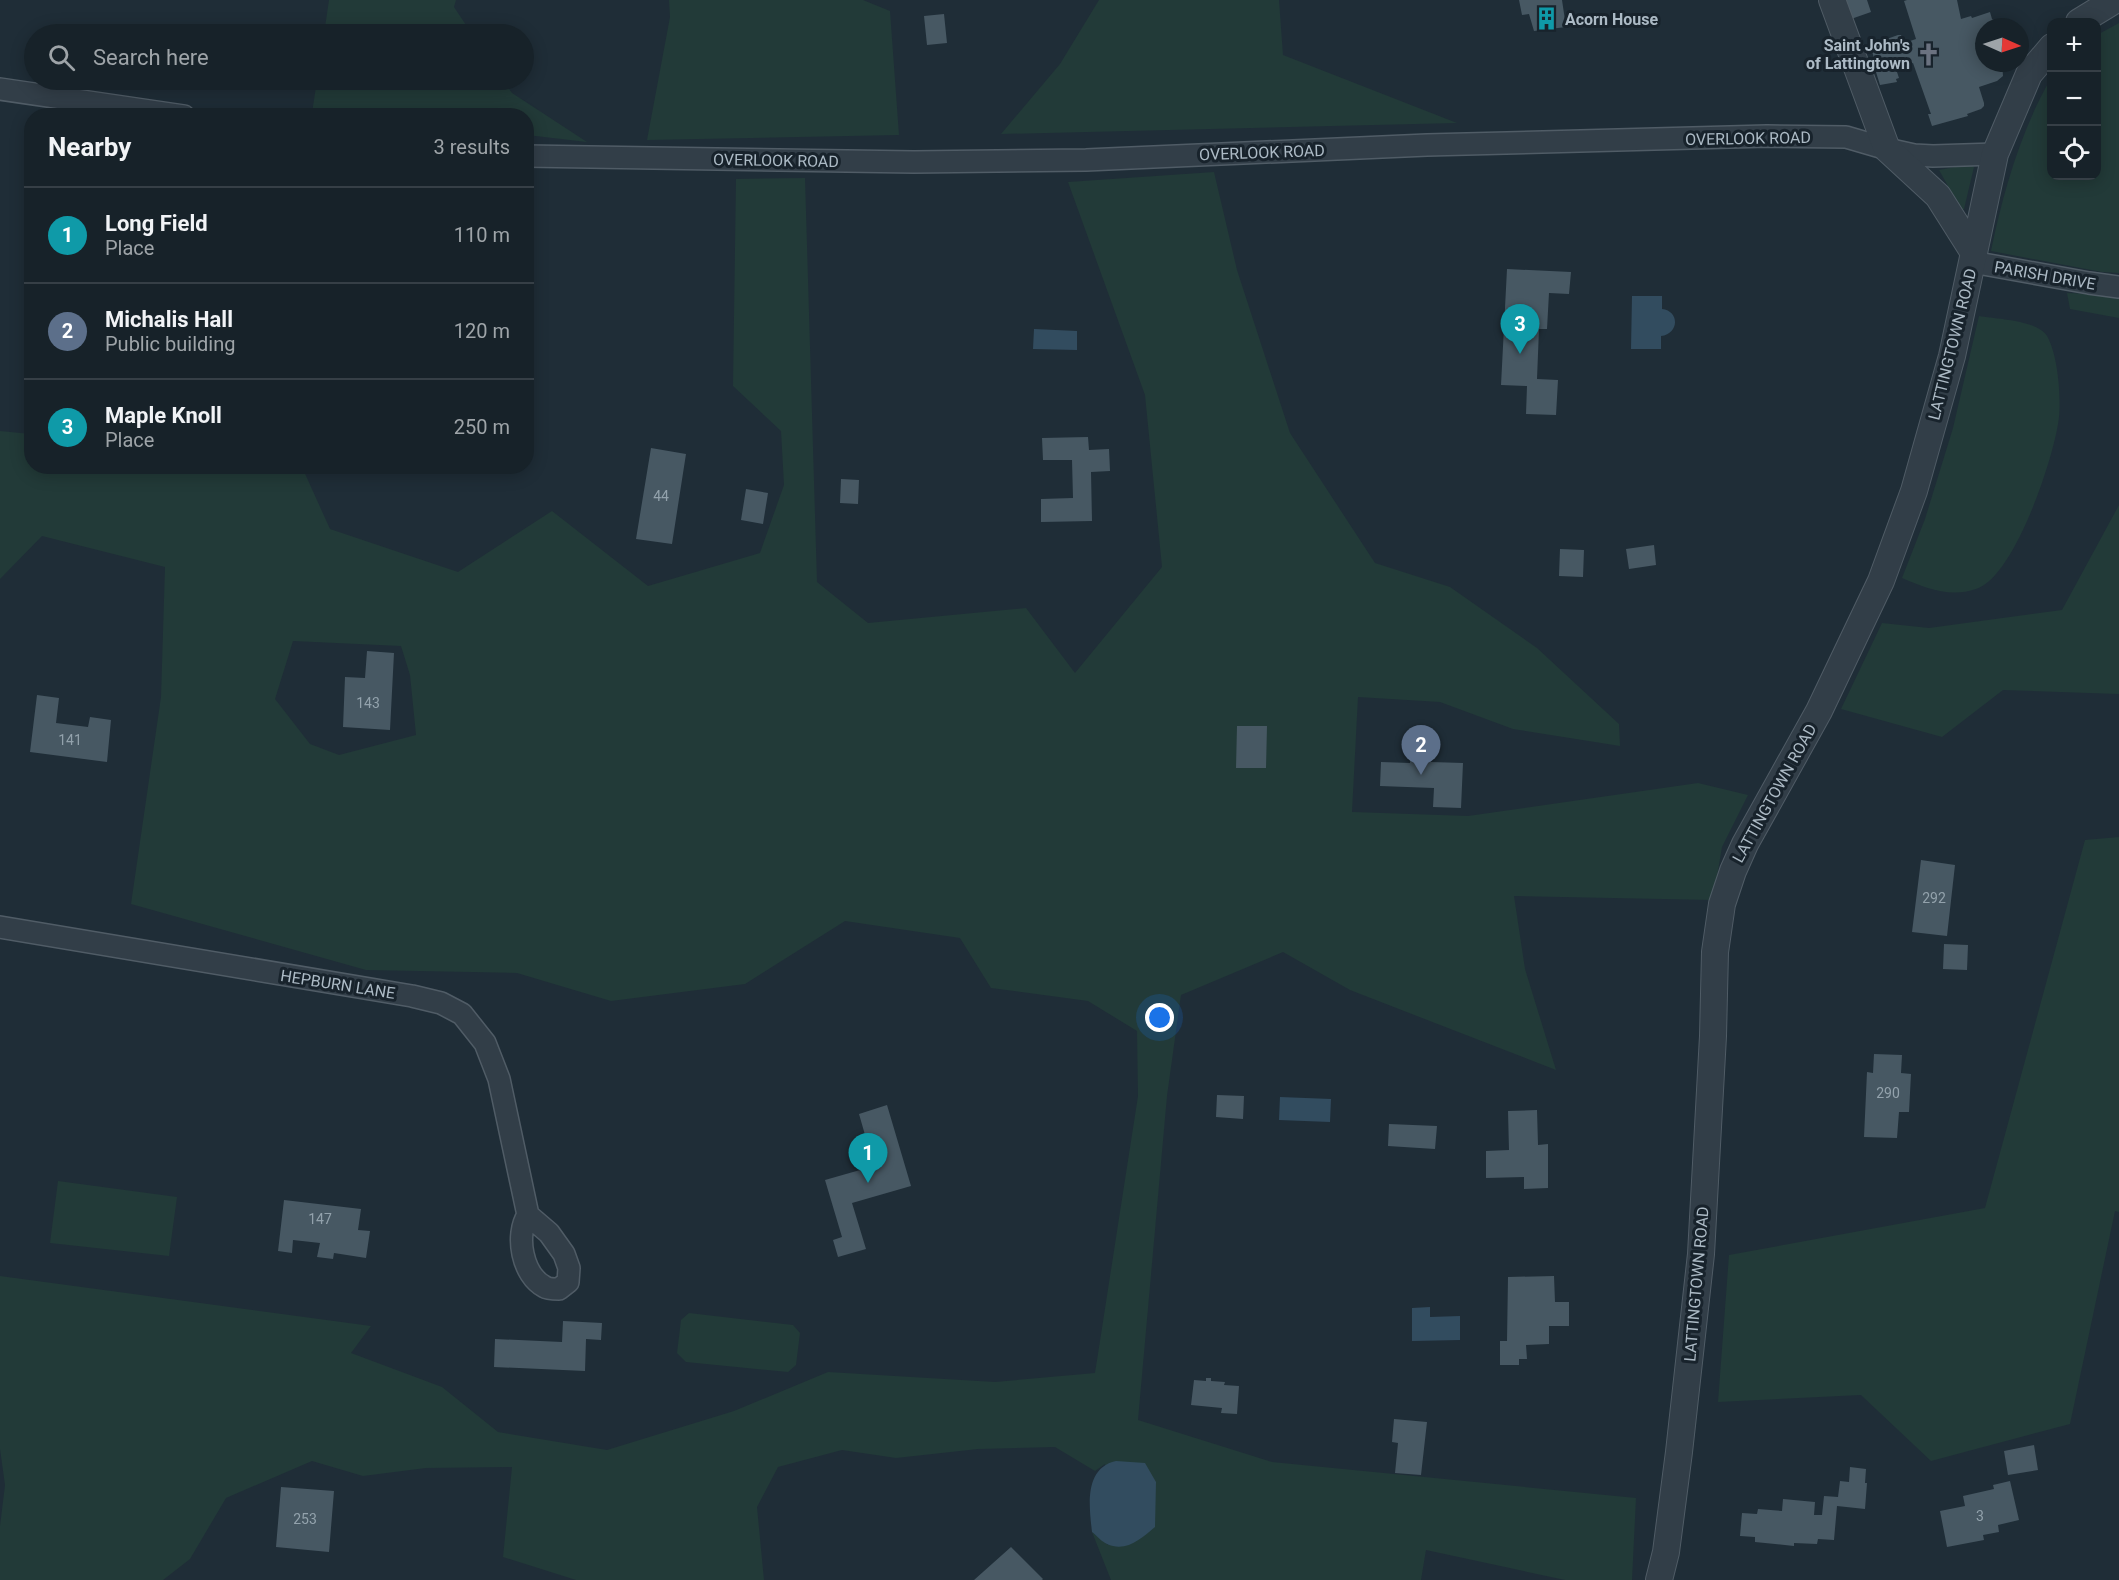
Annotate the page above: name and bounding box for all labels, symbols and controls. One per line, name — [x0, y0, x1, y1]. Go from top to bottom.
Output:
building icon: Acorn House — [1534, 6, 1560, 32]
place label: Acorn House — [1565, 10, 1658, 29]
north arrow — [1975, 18, 2029, 72]
map controls — [2047, 18, 2101, 180]
button: + — [2047, 18, 2101, 72]
search box — [24, 24, 534, 90]
place label: Saint John's of Lattingtown — [1806, 36, 1910, 73]
icon: search — [45, 41, 78, 74]
church icon: Saint John's of Lattingtown — [1915, 41, 1941, 67]
text: Search here — [93, 45, 209, 70]
button: − — [2047, 72, 2101, 126]
button: locate — [2047, 126, 2101, 180]
street label: OVERLOOK ROAD — [1685, 128, 1811, 149]
text: Nearby — [48, 132, 131, 162]
text: 3 results — [434, 135, 510, 159]
street label: OVERLOOK ROAD — [1199, 141, 1325, 164]
street label: OVERLOOK ROAD — [713, 150, 839, 171]
text: Long Field — [105, 211, 208, 236]
text: 1 — [62, 223, 73, 247]
text: 110 m — [454, 223, 510, 247]
text: Place — [105, 236, 154, 260]
street label: PARISH DRIVE — [1993, 257, 2097, 294]
street label: LATTINGTOWN ROAD — [1924, 266, 1981, 422]
pin: 3 — [1500, 304, 1540, 354]
text: Michalis Hall — [105, 307, 233, 332]
text: 2 — [62, 319, 73, 343]
text: 120 m — [454, 319, 510, 343]
text: Public building — [105, 332, 235, 356]
text: Maple Knoll — [105, 403, 222, 428]
text: 3 — [62, 415, 73, 439]
text: 250 m — [454, 415, 510, 439]
text: Place — [105, 428, 154, 452]
house number: 44 — [653, 488, 669, 504]
house number: 143 — [356, 695, 380, 711]
street label: LATTINGTOWN ROAD — [1728, 721, 1820, 866]
pin: 2 — [1402, 726, 1440, 775]
house number: 141 — [58, 732, 82, 748]
house number: 292 — [1922, 890, 1946, 906]
street label: HEPBURN LANE — [279, 966, 397, 1003]
your location — [1145, 1003, 1174, 1032]
house number: 290 — [1876, 1085, 1900, 1101]
pin: 1 — [848, 1134, 888, 1183]
street label: LATTINGTOWN ROAD — [1680, 1206, 1713, 1362]
house number: 147 — [308, 1211, 332, 1227]
house number: 3 — [1976, 1508, 1984, 1524]
house number: 253 — [293, 1511, 317, 1527]

